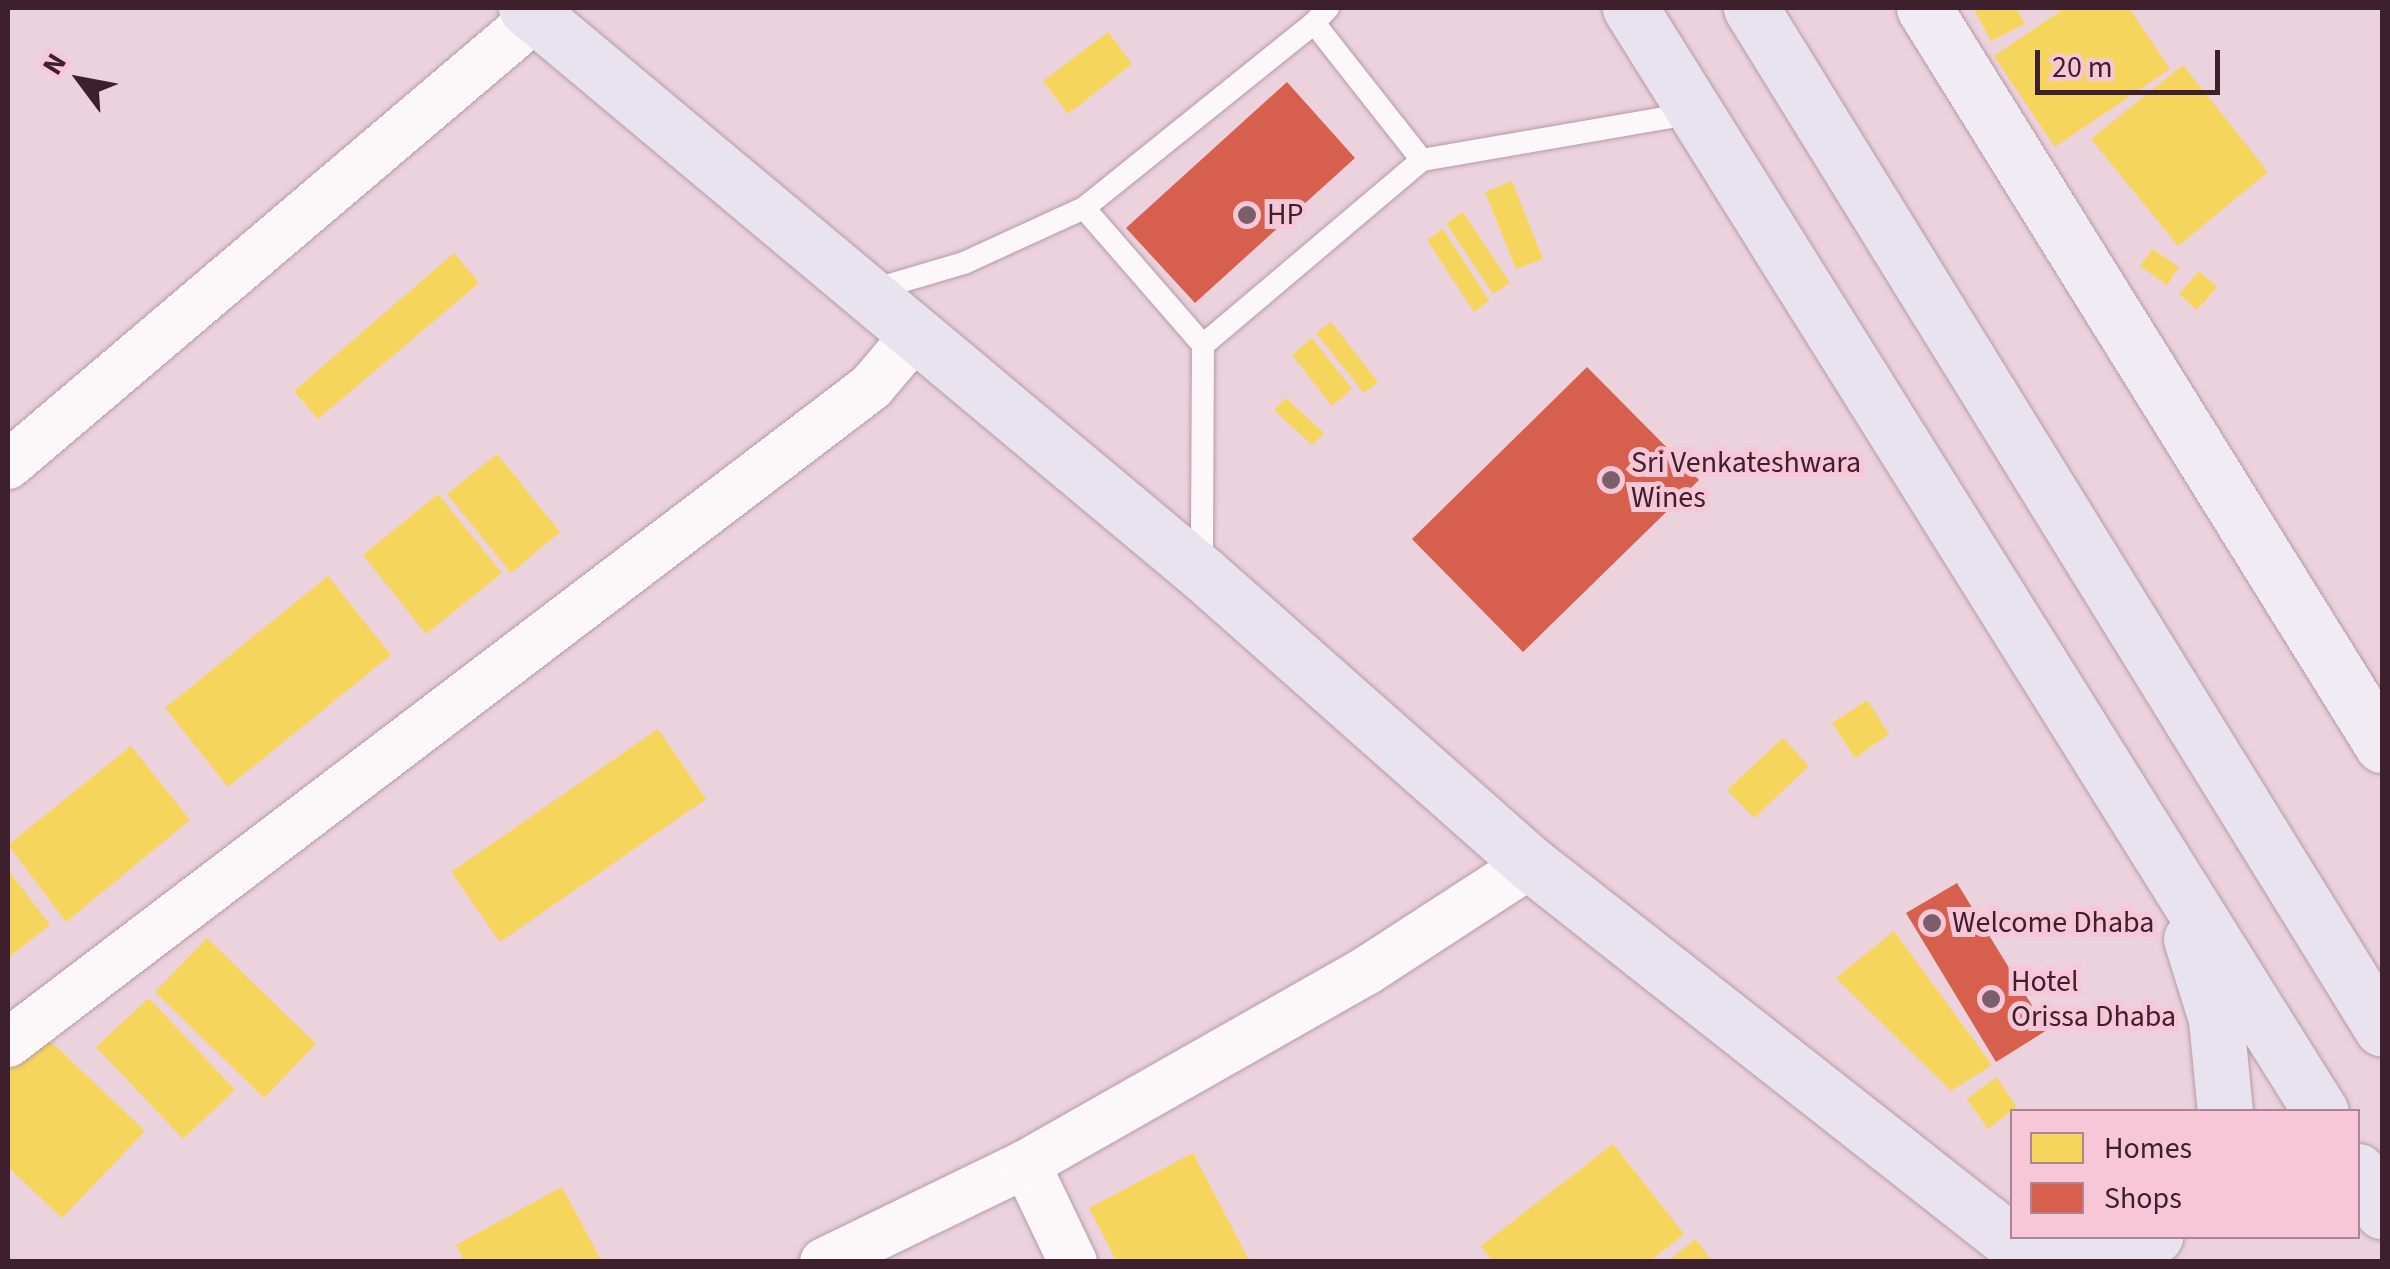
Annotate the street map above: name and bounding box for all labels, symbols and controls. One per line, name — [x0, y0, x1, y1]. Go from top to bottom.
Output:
north arrow — [30, 30, 130, 130]
scale bar — [2040, 30, 2225, 92]
text: N — [33, 46, 76, 83]
text: 20 m — [2052, 46, 2113, 89]
place label: HP — [1267, 197, 1304, 233]
marker: HP — [1236, 204, 1258, 226]
place label: Sri Venkateshwara Wines — [1631, 445, 1861, 516]
marker: Sri Venkateshwara Wines — [1600, 469, 1622, 491]
place label: Welcome Dhaba — [1952, 905, 2154, 941]
marker: Welcome Dhaba — [1921, 912, 1943, 934]
place label: Hotel Orissa Dhaba — [2011, 964, 2176, 1034]
marker: Hotel Orissa Dhaba — [1980, 988, 2002, 1010]
legend — [2010, 1109, 2360, 1239]
text: Homes — [2104, 1127, 2192, 1170]
text: Shops — [2104, 1177, 2182, 1220]

